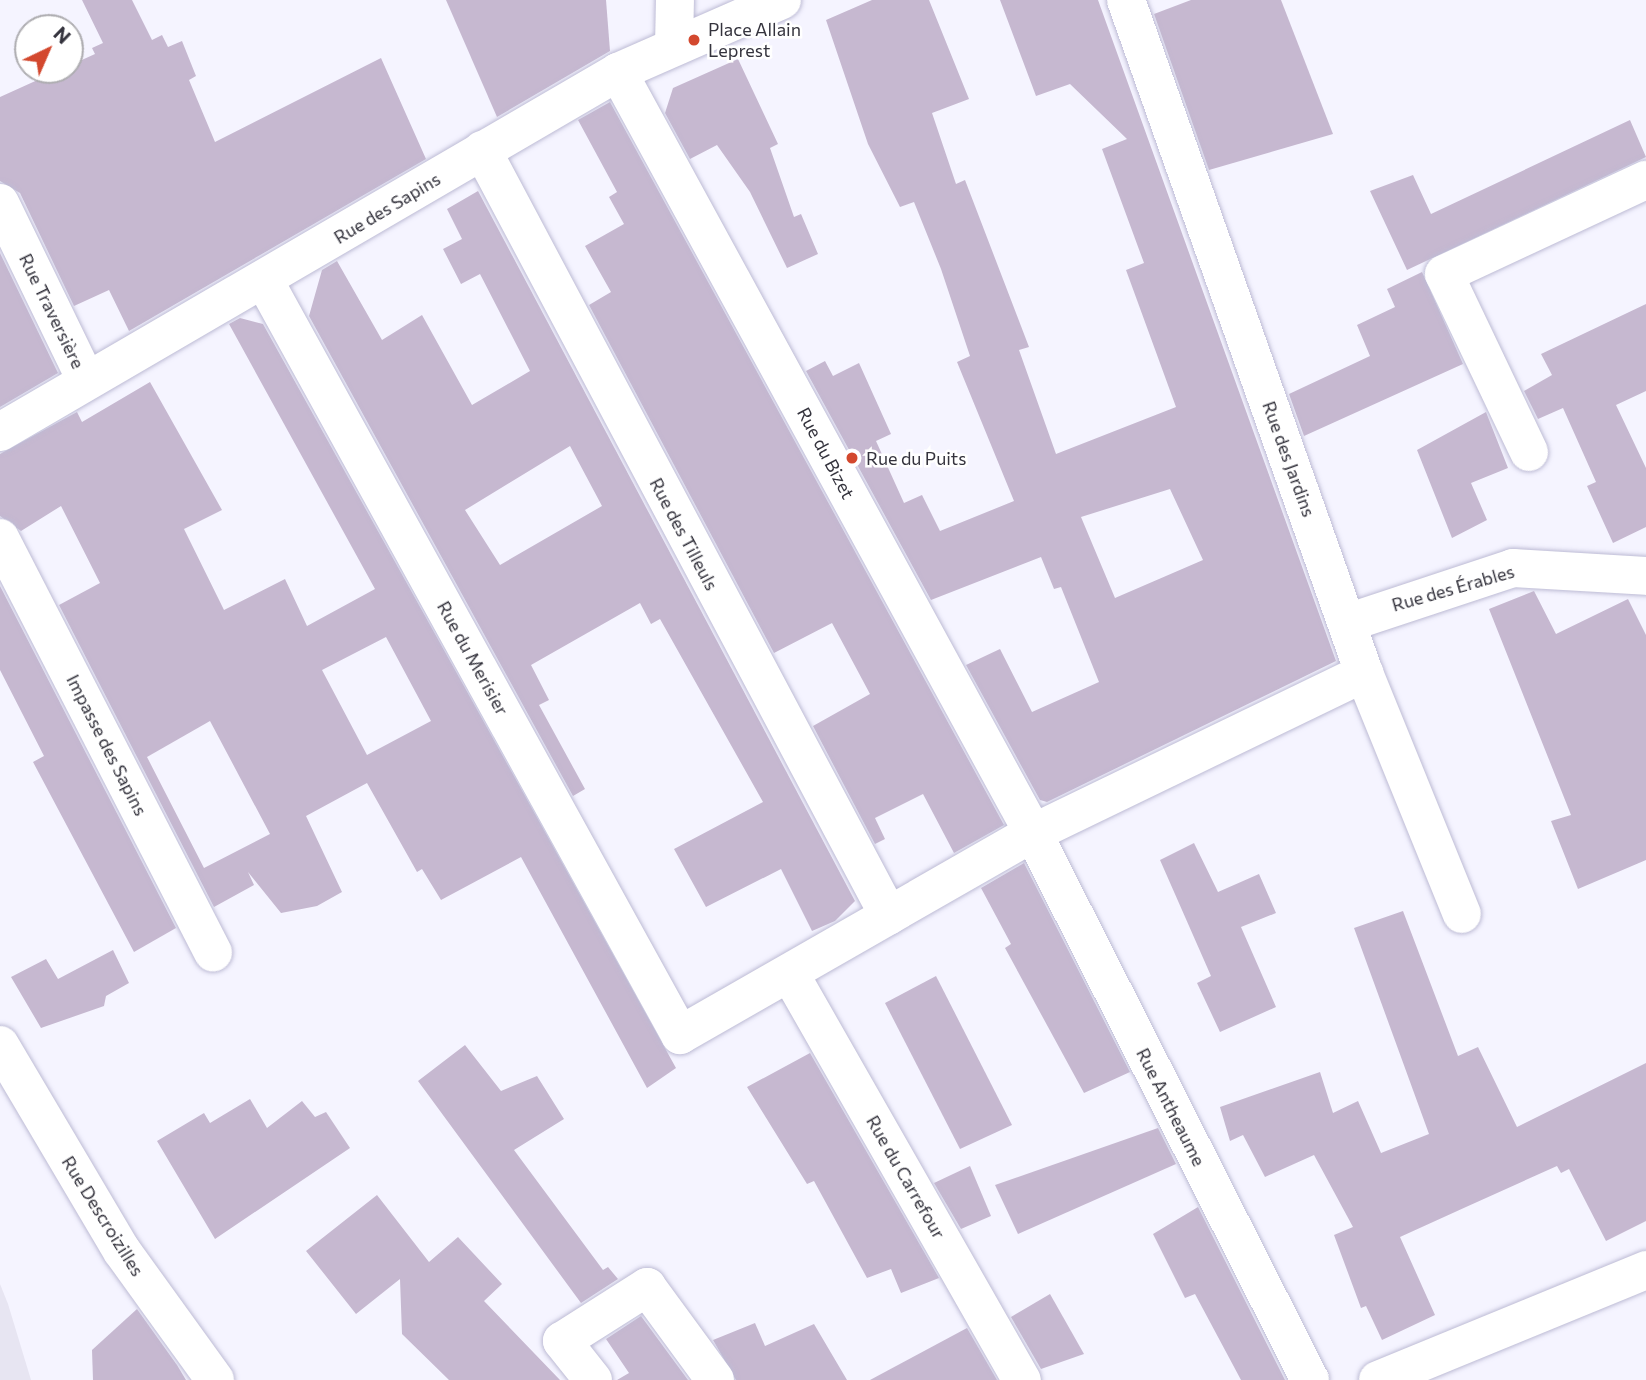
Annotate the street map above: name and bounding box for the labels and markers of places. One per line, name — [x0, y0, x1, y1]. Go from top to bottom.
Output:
place label: Place Allain Leprest — [708, 19, 801, 61]
marker: Place Allain Leprest — [686, 32, 702, 48]
place label: Rue du Puits — [866, 447, 966, 469]
marker: Rue du Puits — [844, 450, 860, 466]

